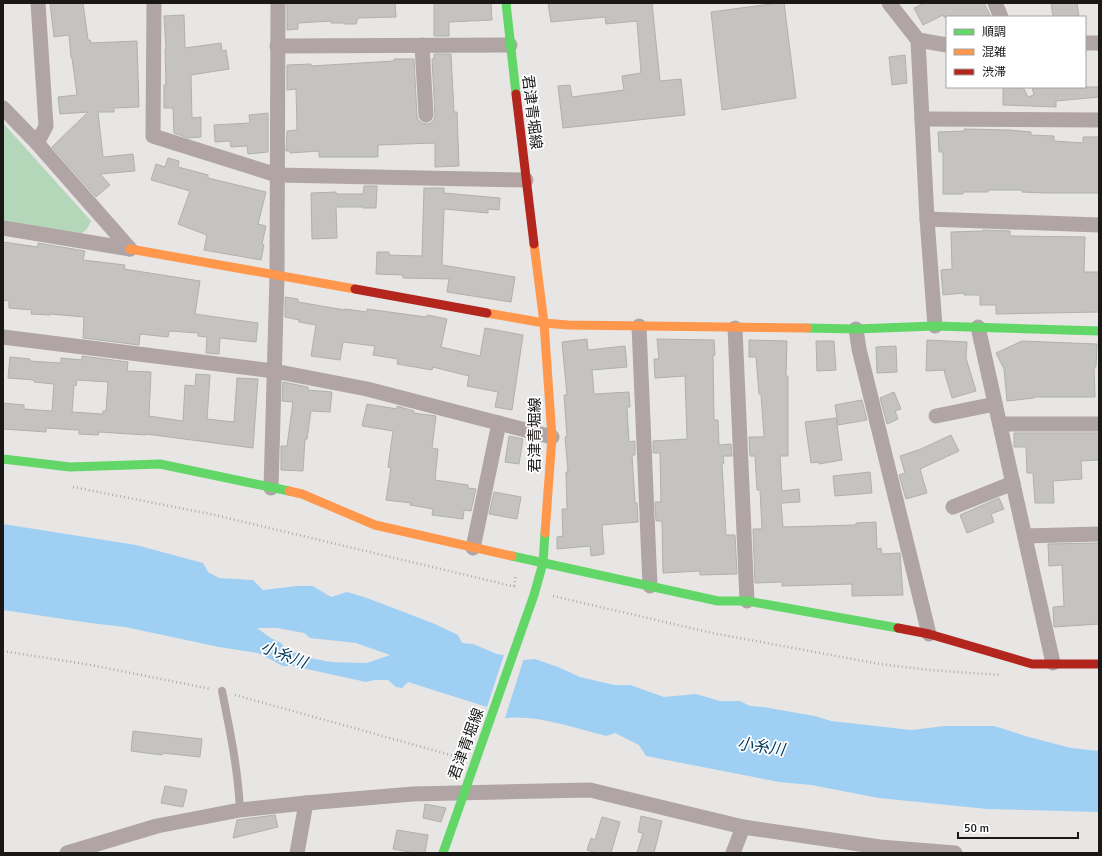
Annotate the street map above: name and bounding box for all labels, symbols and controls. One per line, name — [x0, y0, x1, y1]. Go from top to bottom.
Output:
legend — [946, 16, 1086, 88]
text: 順調 — [982, 25, 1006, 40]
text: 混雑 — [982, 45, 1006, 60]
text: 渋滞 — [982, 65, 1006, 80]
street label: 君津青堀線 — [518, 74, 546, 150]
street label: 君津青堀線 — [526, 397, 544, 473]
water label: 小糸川 — [258, 637, 311, 674]
street label: 君津青堀線 — [445, 706, 487, 782]
water label: 小糸川 — [736, 734, 788, 761]
scale bar — [958, 814, 1078, 840]
text: 50 m — [964, 821, 989, 836]

